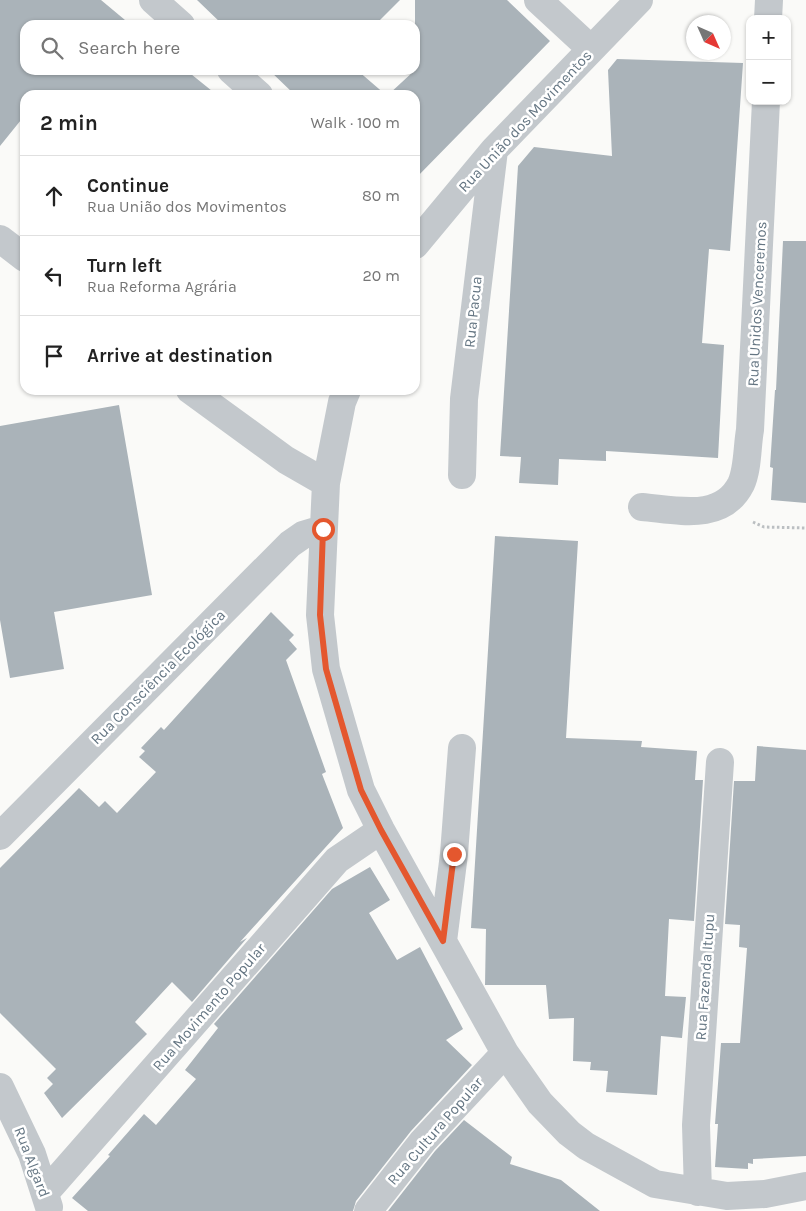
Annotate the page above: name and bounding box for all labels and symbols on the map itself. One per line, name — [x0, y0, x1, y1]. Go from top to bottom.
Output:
north arrow — [686, 15, 731, 60]
street label: Rua União dos Movimentos — [455, 46, 595, 196]
street label: Rua Unidos Venceremos — [744, 221, 770, 387]
street label: Rua Pacua — [460, 275, 486, 349]
route start — [312, 518, 335, 541]
street label: Rua Consciência Ecológica — [87, 606, 229, 748]
route end — [443, 843, 466, 866]
street label: Rua Fazenda Itupu — [692, 913, 718, 1041]
street label: Rua Movimento Popular — [149, 939, 270, 1075]
street label: Rua Cultura Popular — [383, 1073, 487, 1189]
street label: Rua Algard — [10, 1124, 54, 1200]

